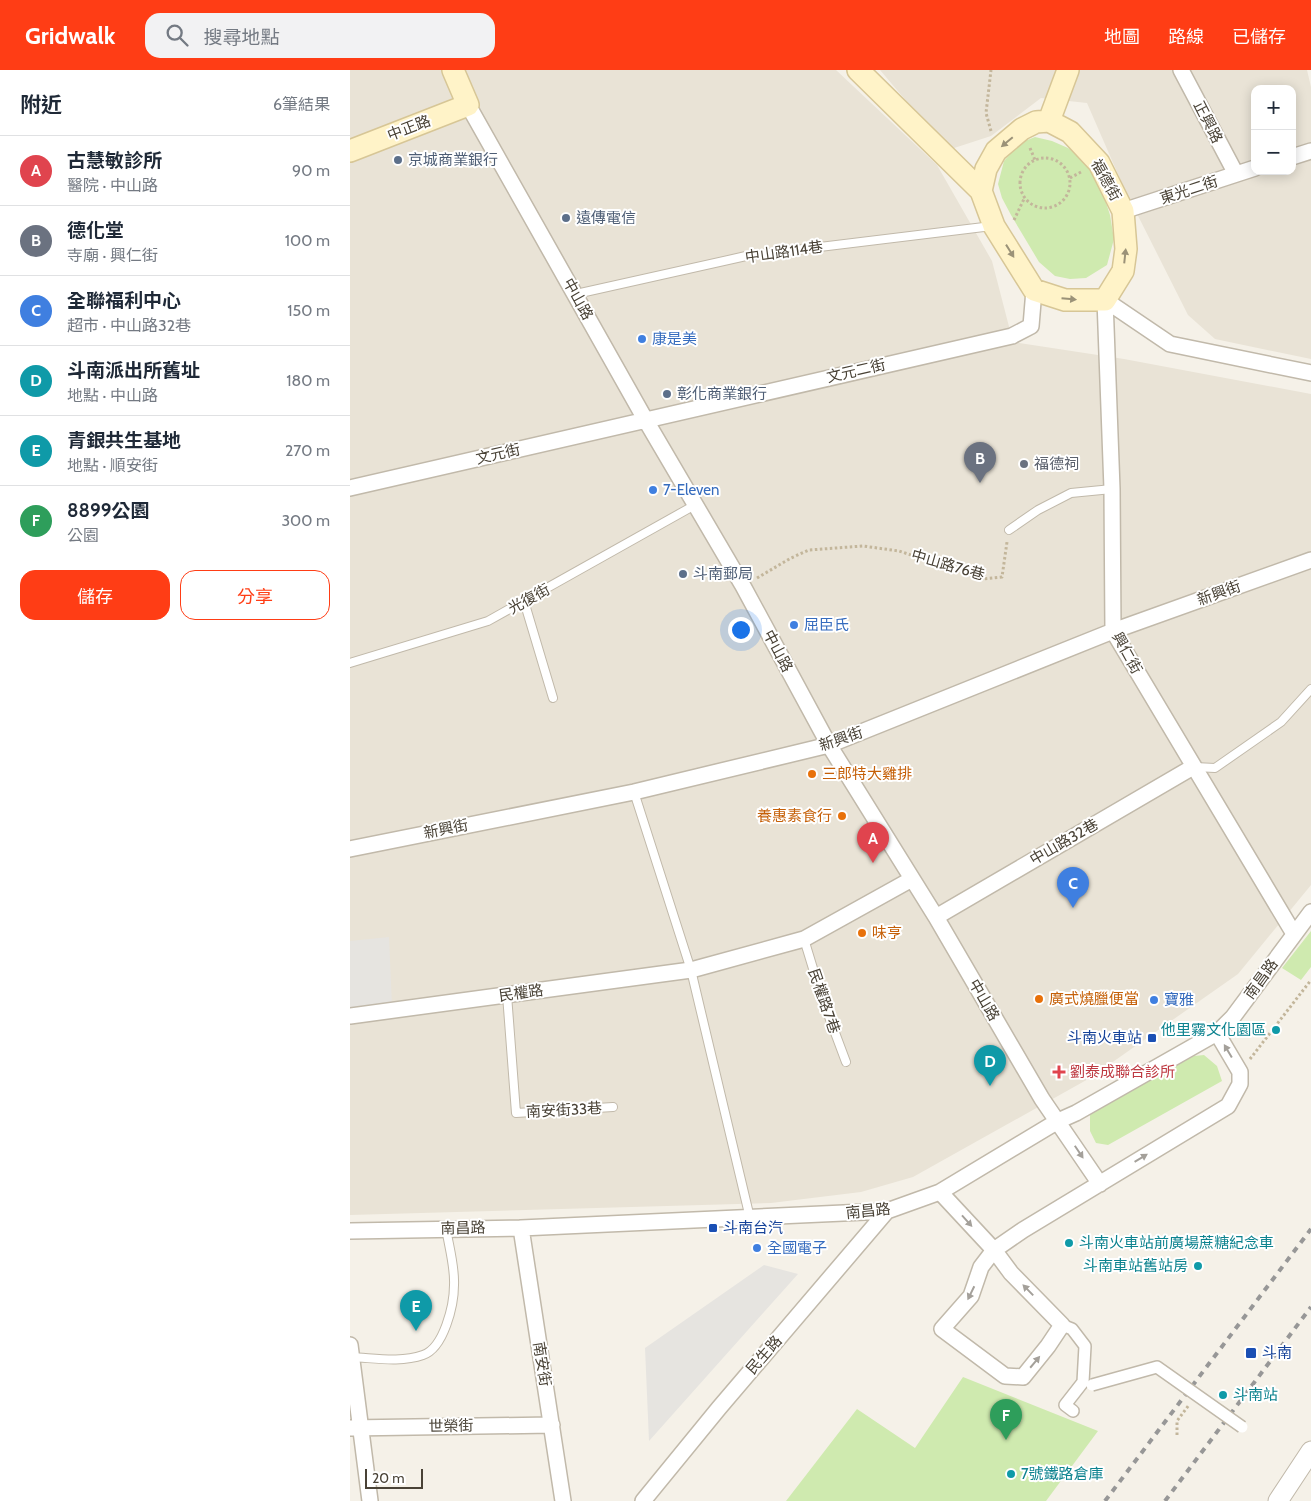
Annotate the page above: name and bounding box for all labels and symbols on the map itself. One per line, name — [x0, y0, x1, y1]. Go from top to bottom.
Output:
street label: 正興路 — [1190, 98, 1226, 146]
street label: 中正路 — [385, 112, 433, 144]
one-way arrow — [1001, 136, 1013, 147]
place label: 京城商業銀行 — [408, 151, 498, 169]
marker: 京城商業銀行 — [392, 154, 404, 166]
street label: 福德街 — [1087, 156, 1125, 204]
street label: 東光二街 — [1158, 172, 1220, 208]
place label: 遠傳電信 — [576, 209, 636, 227]
marker: 遠傳電信 — [560, 212, 572, 224]
street label: 中山路114巷 — [744, 238, 824, 266]
one-way arrow — [1005, 244, 1014, 257]
one-way arrow — [1121, 248, 1129, 264]
street label: 中山路 — [559, 275, 597, 323]
one-way arrow — [1061, 295, 1077, 303]
place label: 康是美 — [652, 330, 697, 348]
marker: 康是美 — [636, 333, 648, 345]
street label: 文元二街 — [825, 355, 887, 387]
place label: 彰化商業銀行 — [677, 385, 767, 403]
marker: 彰化商業銀行 — [661, 388, 673, 400]
street label: 文元街 — [474, 440, 522, 468]
pin: B — [964, 442, 996, 483]
place label: 福德祠 — [1034, 455, 1079, 473]
marker: 福德祠 — [1018, 458, 1030, 470]
place label: 7-Eleven — [663, 481, 719, 499]
marker: 7-Eleven — [647, 484, 659, 496]
street label: 中山路76巷 — [909, 546, 987, 584]
place label: 斗南郵局 — [693, 565, 753, 583]
marker: 斗南郵局 — [677, 568, 689, 580]
street label: 新興街 — [1195, 577, 1243, 609]
street label: 光復街 — [505, 580, 553, 618]
place label: 屈臣氏 — [804, 616, 849, 634]
your location — [728, 617, 754, 643]
marker: 屈臣氏 — [788, 619, 800, 631]
street label: 中山路 — [759, 627, 797, 675]
street label: 興仁街 — [1108, 629, 1146, 677]
street label: 新興街 — [817, 723, 865, 755]
place label: 三郎特大雞排 — [822, 765, 912, 783]
marker: 三郎特大雞排 — [806, 768, 818, 780]
place label: 養惠素食行 — [757, 807, 832, 825]
marker: 養惠素食行 — [836, 810, 848, 822]
street label: 中山路32巷 — [1027, 815, 1101, 869]
street label: 新興街 — [422, 816, 470, 842]
pin: A — [857, 822, 889, 863]
pin: C — [1057, 867, 1089, 908]
place label: 味亨 — [872, 924, 902, 942]
marker: 味亨 — [856, 927, 868, 939]
street label: 南昌路 — [1240, 956, 1282, 1002]
street label: 民權路7巷 — [804, 966, 844, 1036]
street label: 中山路 — [965, 976, 1003, 1024]
street label: 民權路 — [497, 981, 545, 1005]
place label: 廣式燒臘便當 — [1049, 990, 1139, 1008]
place label: 寶雅 — [1164, 991, 1194, 1009]
marker: 廣式燒臘便當 — [1033, 993, 1045, 1005]
marker: 寶雅 — [1148, 994, 1160, 1006]
place label: 他里霧文化園區 — [1161, 1021, 1266, 1039]
marker: 他里霧文化園區 — [1270, 1024, 1282, 1036]
place label: 斗南火車站 — [1067, 1029, 1142, 1047]
marker: 斗南火車站 — [1146, 1032, 1158, 1044]
one-way arrow — [1224, 1044, 1233, 1057]
pin: D — [974, 1045, 1006, 1086]
place label: 劉泰成聯合診所 — [1070, 1063, 1175, 1081]
marker: 劉泰成聯合診所 — [1052, 1065, 1066, 1079]
street label: 南安街33巷 — [525, 1099, 603, 1121]
one-way arrow — [1074, 1146, 1084, 1159]
one-way arrow — [1135, 1153, 1148, 1162]
street label: 南昌路 — [845, 1200, 891, 1222]
one-way arrow — [961, 1215, 973, 1227]
street label: 南昌路 — [440, 1219, 486, 1237]
place label: 斗南台汽 — [723, 1219, 783, 1237]
marker: 斗南台汽 — [707, 1222, 719, 1234]
place label: 斗南火車站前廣場蔗糖紀念車 — [1079, 1234, 1274, 1252]
marker: 斗南火車站前廣場蔗糖紀念車 — [1063, 1237, 1075, 1249]
place label: 全國電子 — [767, 1239, 827, 1257]
marker: 全國電子 — [751, 1242, 763, 1254]
place label: 斗南車站舊站房 — [1083, 1257, 1188, 1275]
marker: 斗南車站舊站房 — [1192, 1260, 1204, 1272]
one-way arrow — [1022, 1284, 1034, 1296]
one-way arrow — [967, 1286, 975, 1300]
pin: E — [400, 1290, 432, 1331]
street label: 民生路 — [742, 1332, 786, 1378]
street label: 南安街 — [530, 1340, 554, 1388]
place label: 斗南 — [1262, 1344, 1292, 1362]
marker: 斗南 — [1244, 1346, 1258, 1360]
one-way arrow — [1030, 1356, 1041, 1369]
place label: 斗南站 — [1233, 1386, 1278, 1404]
marker: 斗南站 — [1217, 1389, 1229, 1401]
pin: F — [990, 1399, 1022, 1440]
street label: 世榮街 — [428, 1417, 474, 1435]
place label: 7號鐵路倉庫 — [1021, 1465, 1104, 1483]
scale bar — [365, 1466, 422, 1489]
marker: 7號鐵路倉庫 — [1005, 1468, 1017, 1480]

